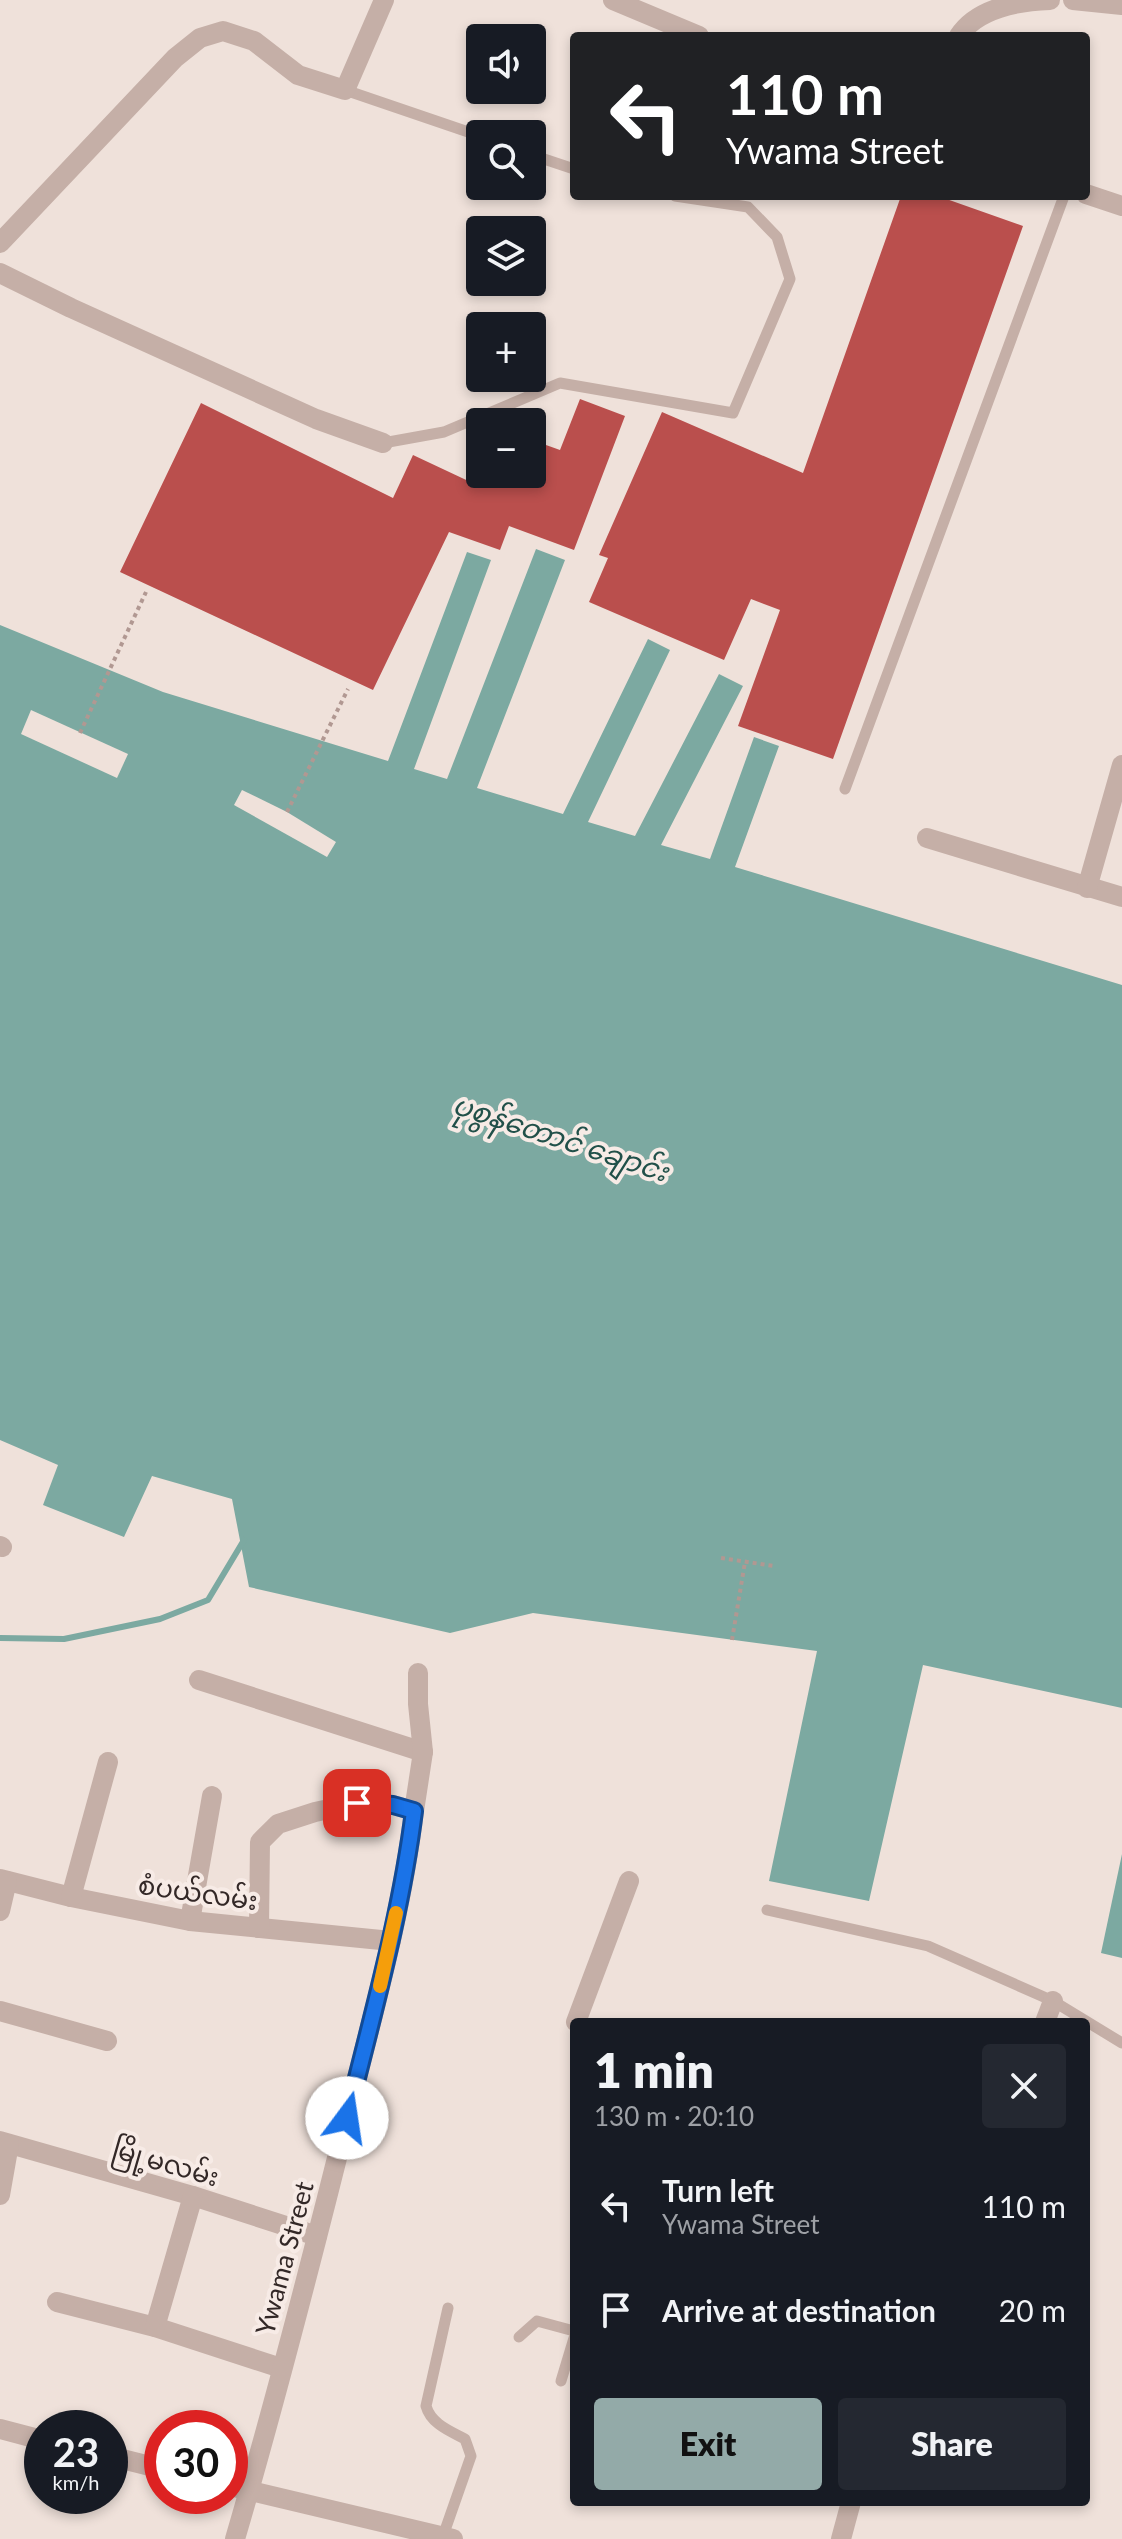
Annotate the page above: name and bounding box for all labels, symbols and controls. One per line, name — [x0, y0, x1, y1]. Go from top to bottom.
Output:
map controls — [466, 24, 546, 488]
button: sound — [466, 24, 546, 104]
text: 110 m — [726, 60, 884, 127]
icon: left — [594, 64, 698, 168]
button: search — [466, 120, 546, 200]
text: Ywama Street — [726, 128, 944, 172]
button: layers — [466, 216, 546, 296]
button: + — [466, 312, 546, 392]
button: − — [466, 408, 546, 488]
water label: ပုစွန်တောင် ချောင်း — [447, 1085, 675, 1196]
pin — [323, 1769, 391, 1837]
icon: arrive — [335, 1781, 379, 1825]
street label: စံပယ်လမ်း — [136, 1868, 260, 1916]
text: 1 min — [594, 2041, 714, 2098]
button: close — [982, 2044, 1066, 2128]
position arrow — [305, 2076, 389, 2160]
text: 130 m · 20:10 — [594, 2100, 754, 2132]
street label: မြို့မလမ်း — [107, 2132, 223, 2198]
text: Turn left — [662, 2172, 774, 2208]
street label: Ywama Street — [248, 2177, 320, 2338]
icon: left — [594, 2184, 638, 2228]
text: 110 m — [981, 2188, 1066, 2224]
text: Ywama Street — [662, 2208, 819, 2240]
icon: arrive — [594, 2288, 638, 2332]
text: Arrive at destination — [662, 2292, 936, 2328]
text: 20 m — [999, 2292, 1066, 2328]
button: Exit — [594, 2398, 822, 2490]
button: Share — [838, 2398, 1066, 2490]
speed limit sign: 30 — [144, 2410, 248, 2514]
text: 23 — [53, 2428, 99, 2476]
text: km/h — [53, 2470, 99, 2494]

